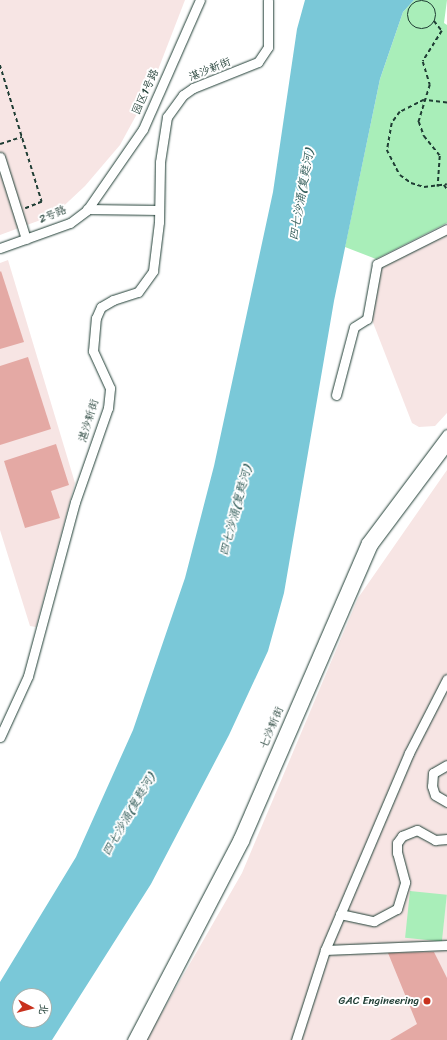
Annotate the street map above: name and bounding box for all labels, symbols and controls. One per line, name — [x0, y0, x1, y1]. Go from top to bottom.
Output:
street label: 湛沙新街 — [187, 56, 233, 84]
street label: 园区1号路 — [130, 67, 162, 117]
water label: 四七沙涌(复甦河) — [287, 148, 317, 242]
street label: 2号路 — [37, 203, 69, 227]
street label: 湛沙新街 — [76, 398, 102, 444]
water label: 四七沙涌(复甦河) — [217, 464, 255, 558]
street label: 七沙新街 — [257, 705, 287, 751]
water label: 四七沙涌(复甦河) — [100, 771, 158, 859]
north arrow — [12, 988, 52, 1028]
place label: GAC Engineering — [339, 994, 419, 1008]
marker: GAC Engineering — [422, 996, 432, 1006]
text: 北 — [33, 1003, 54, 1016]

